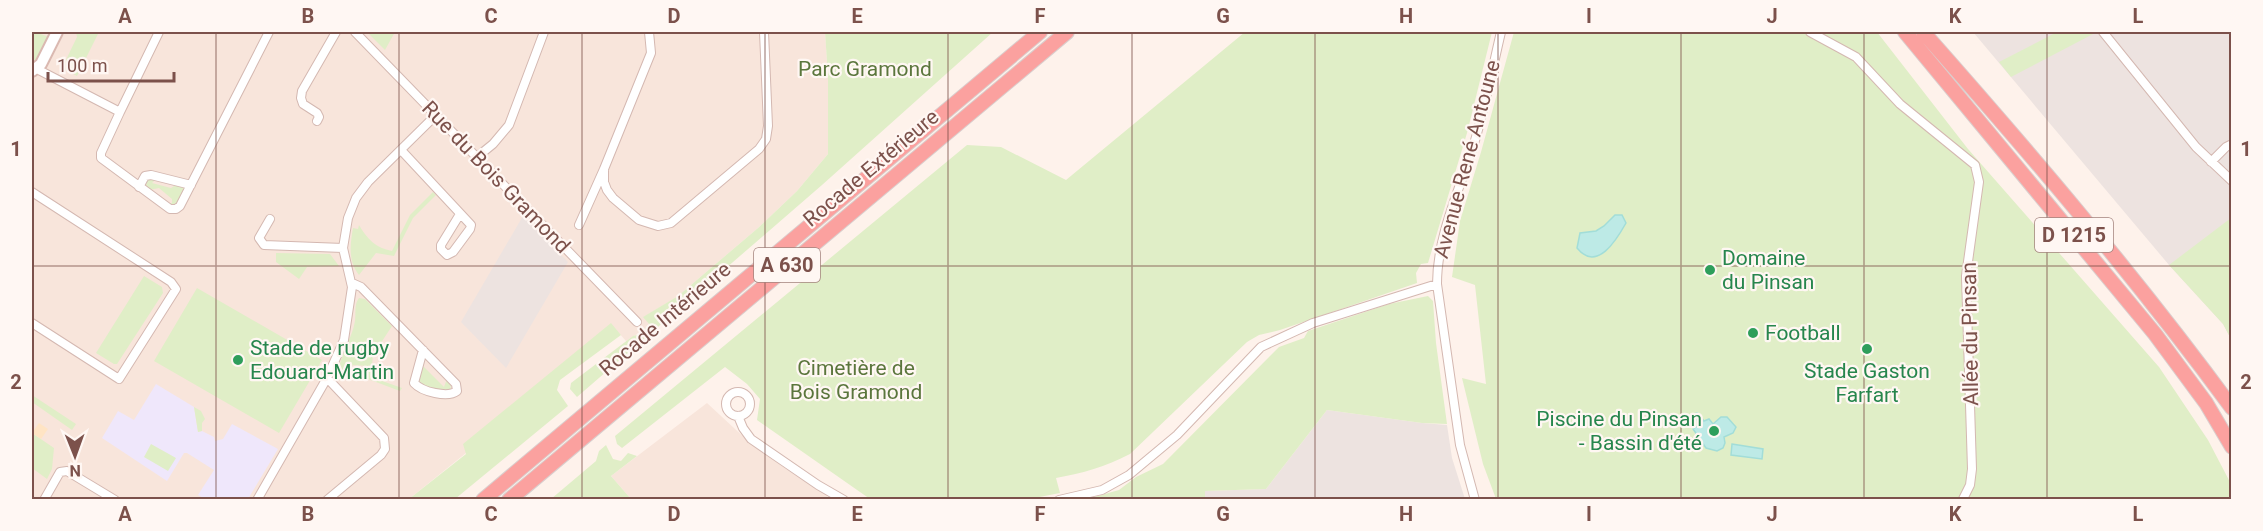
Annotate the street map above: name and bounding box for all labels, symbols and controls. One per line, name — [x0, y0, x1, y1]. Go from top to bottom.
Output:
text: A — [118, 4, 132, 28]
text: B — [302, 4, 314, 28]
text: C — [484, 4, 498, 28]
text: D — [668, 4, 681, 28]
text: E — [851, 4, 863, 28]
text: F — [1035, 4, 1046, 28]
text: G — [1216, 4, 1230, 28]
text: H — [1399, 4, 1413, 28]
text: I — [1586, 4, 1592, 28]
text: J — [1766, 4, 1778, 28]
text: K — [1949, 4, 1962, 28]
text: L — [2133, 4, 2144, 28]
scale bar — [48, 45, 174, 83]
text: 100 m — [57, 55, 108, 76]
park label: Parc Gramond — [798, 57, 932, 81]
street label: Avenue René Antoune — [1429, 57, 1505, 261]
street label: Rue du Bois Gramond — [417, 96, 575, 258]
street label: Rocade Extérieure — [799, 105, 943, 231]
text: 1 — [10, 137, 22, 161]
text: 1 — [2240, 137, 2252, 161]
road number: D 1215 — [2035, 218, 2113, 252]
place label: Domaine du Pinsan — [1722, 246, 1814, 294]
road number: A 630 — [754, 248, 820, 282]
street label: Rocade Intérieure — [595, 257, 735, 381]
street label: Allée du Pinsan — [1957, 262, 1983, 406]
marker: Domaine du Pinsan — [1703, 263, 1717, 277]
place label: Football — [1765, 321, 1841, 345]
marker: Football — [1746, 326, 1760, 340]
place label: Stade de rugby Edouard-Martin — [250, 336, 394, 384]
marker: Stade Gaston Farfart — [1860, 342, 1874, 356]
marker: Stade de rugby Edouard-Martin — [231, 353, 245, 367]
park label: Cimetière de Bois Gramond — [790, 356, 922, 404]
place label: Stade Gaston Farfart — [1804, 359, 1930, 407]
text: 2 — [10, 370, 22, 394]
text: 2 — [2240, 370, 2252, 394]
place label: Piscine du Pinsan - Bassin d'été — [1536, 407, 1702, 455]
marker: Piscine du Pinsan - Bassin d'été — [1707, 424, 1721, 438]
north arrow — [45, 426, 105, 486]
text: N — [69, 461, 81, 480]
text: A — [118, 502, 132, 526]
text: B — [302, 502, 314, 526]
text: C — [484, 502, 498, 526]
text: D — [668, 502, 681, 526]
text: E — [851, 502, 863, 526]
text: F — [1035, 502, 1046, 526]
text: G — [1216, 502, 1230, 526]
text: H — [1399, 502, 1413, 526]
text: I — [1586, 502, 1592, 526]
text: J — [1766, 502, 1778, 526]
text: K — [1949, 502, 1962, 526]
text: L — [2133, 502, 2144, 526]

